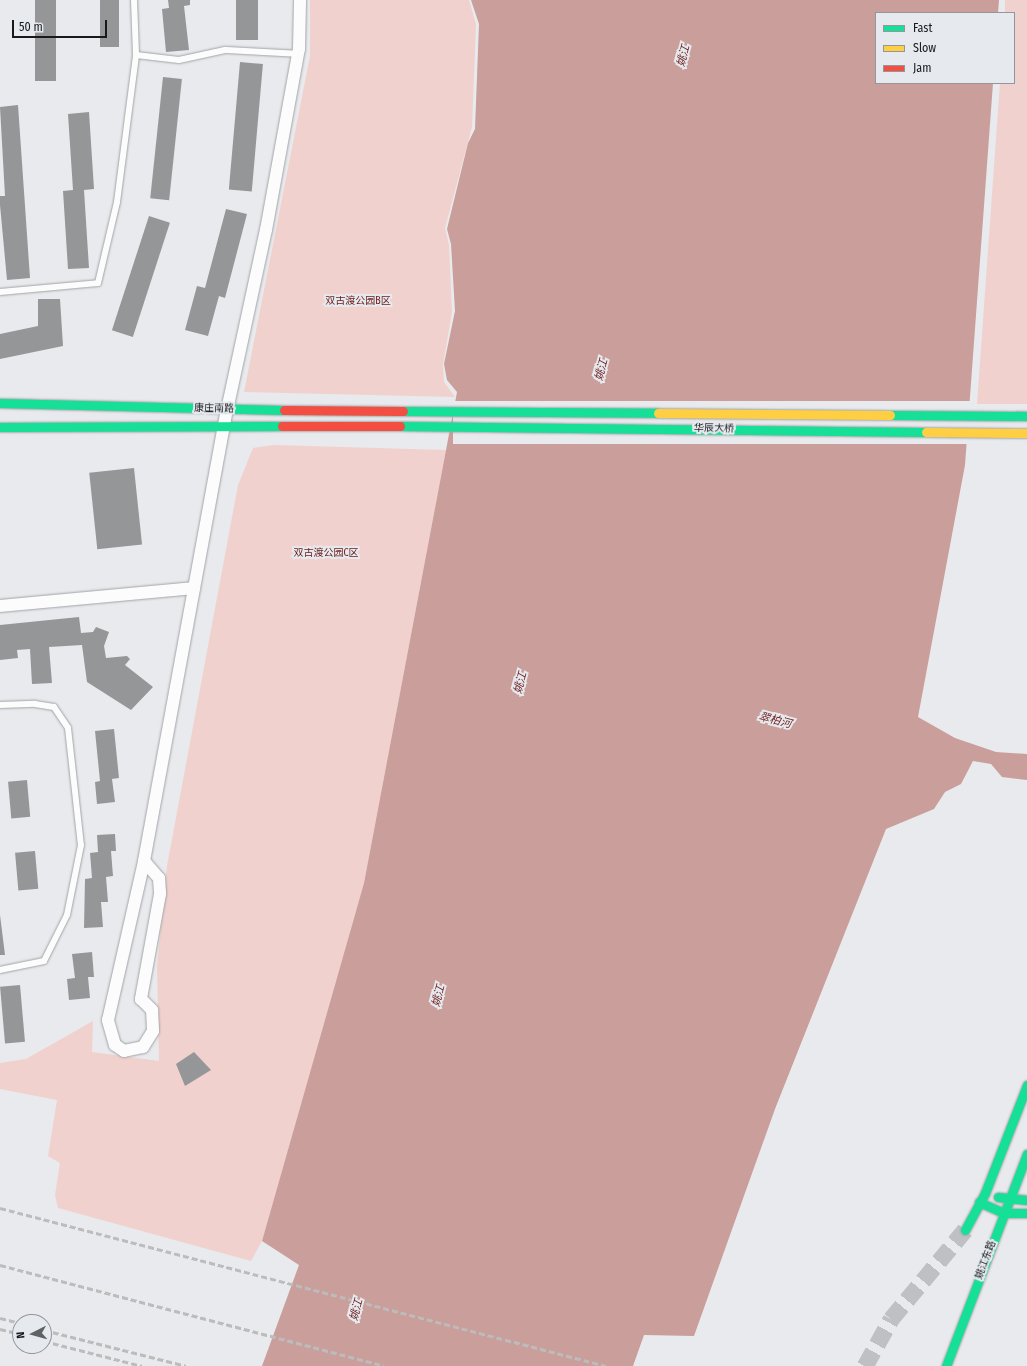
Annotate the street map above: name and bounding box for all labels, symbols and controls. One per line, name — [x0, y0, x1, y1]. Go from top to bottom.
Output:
scale bar — [14, 12, 109, 38]
legend — [875, 12, 1015, 84]
text: 50 m — [19, 20, 43, 34]
text: Fast — [913, 21, 932, 35]
text: Slow — [913, 41, 936, 55]
water label: 姚江 — [675, 44, 693, 68]
text: Jam — [913, 61, 931, 75]
park label: 双古渡公园B区 — [325, 296, 391, 308]
water label: 姚江 — [593, 358, 611, 382]
street label: 康庄南路 — [194, 403, 234, 415]
street label: 华辰大桥 — [694, 423, 734, 435]
park label: 双古渡公园C区 — [293, 548, 359, 560]
water label: 姚江 — [512, 671, 530, 695]
water label: 翠柏河 — [757, 711, 793, 731]
water label: 姚江 — [430, 984, 448, 1008]
street label: 姚江东路 — [973, 1239, 999, 1281]
water label: 姚江 — [348, 1298, 366, 1322]
north arrow — [12, 1314, 52, 1354]
text: N — [14, 1331, 27, 1339]

